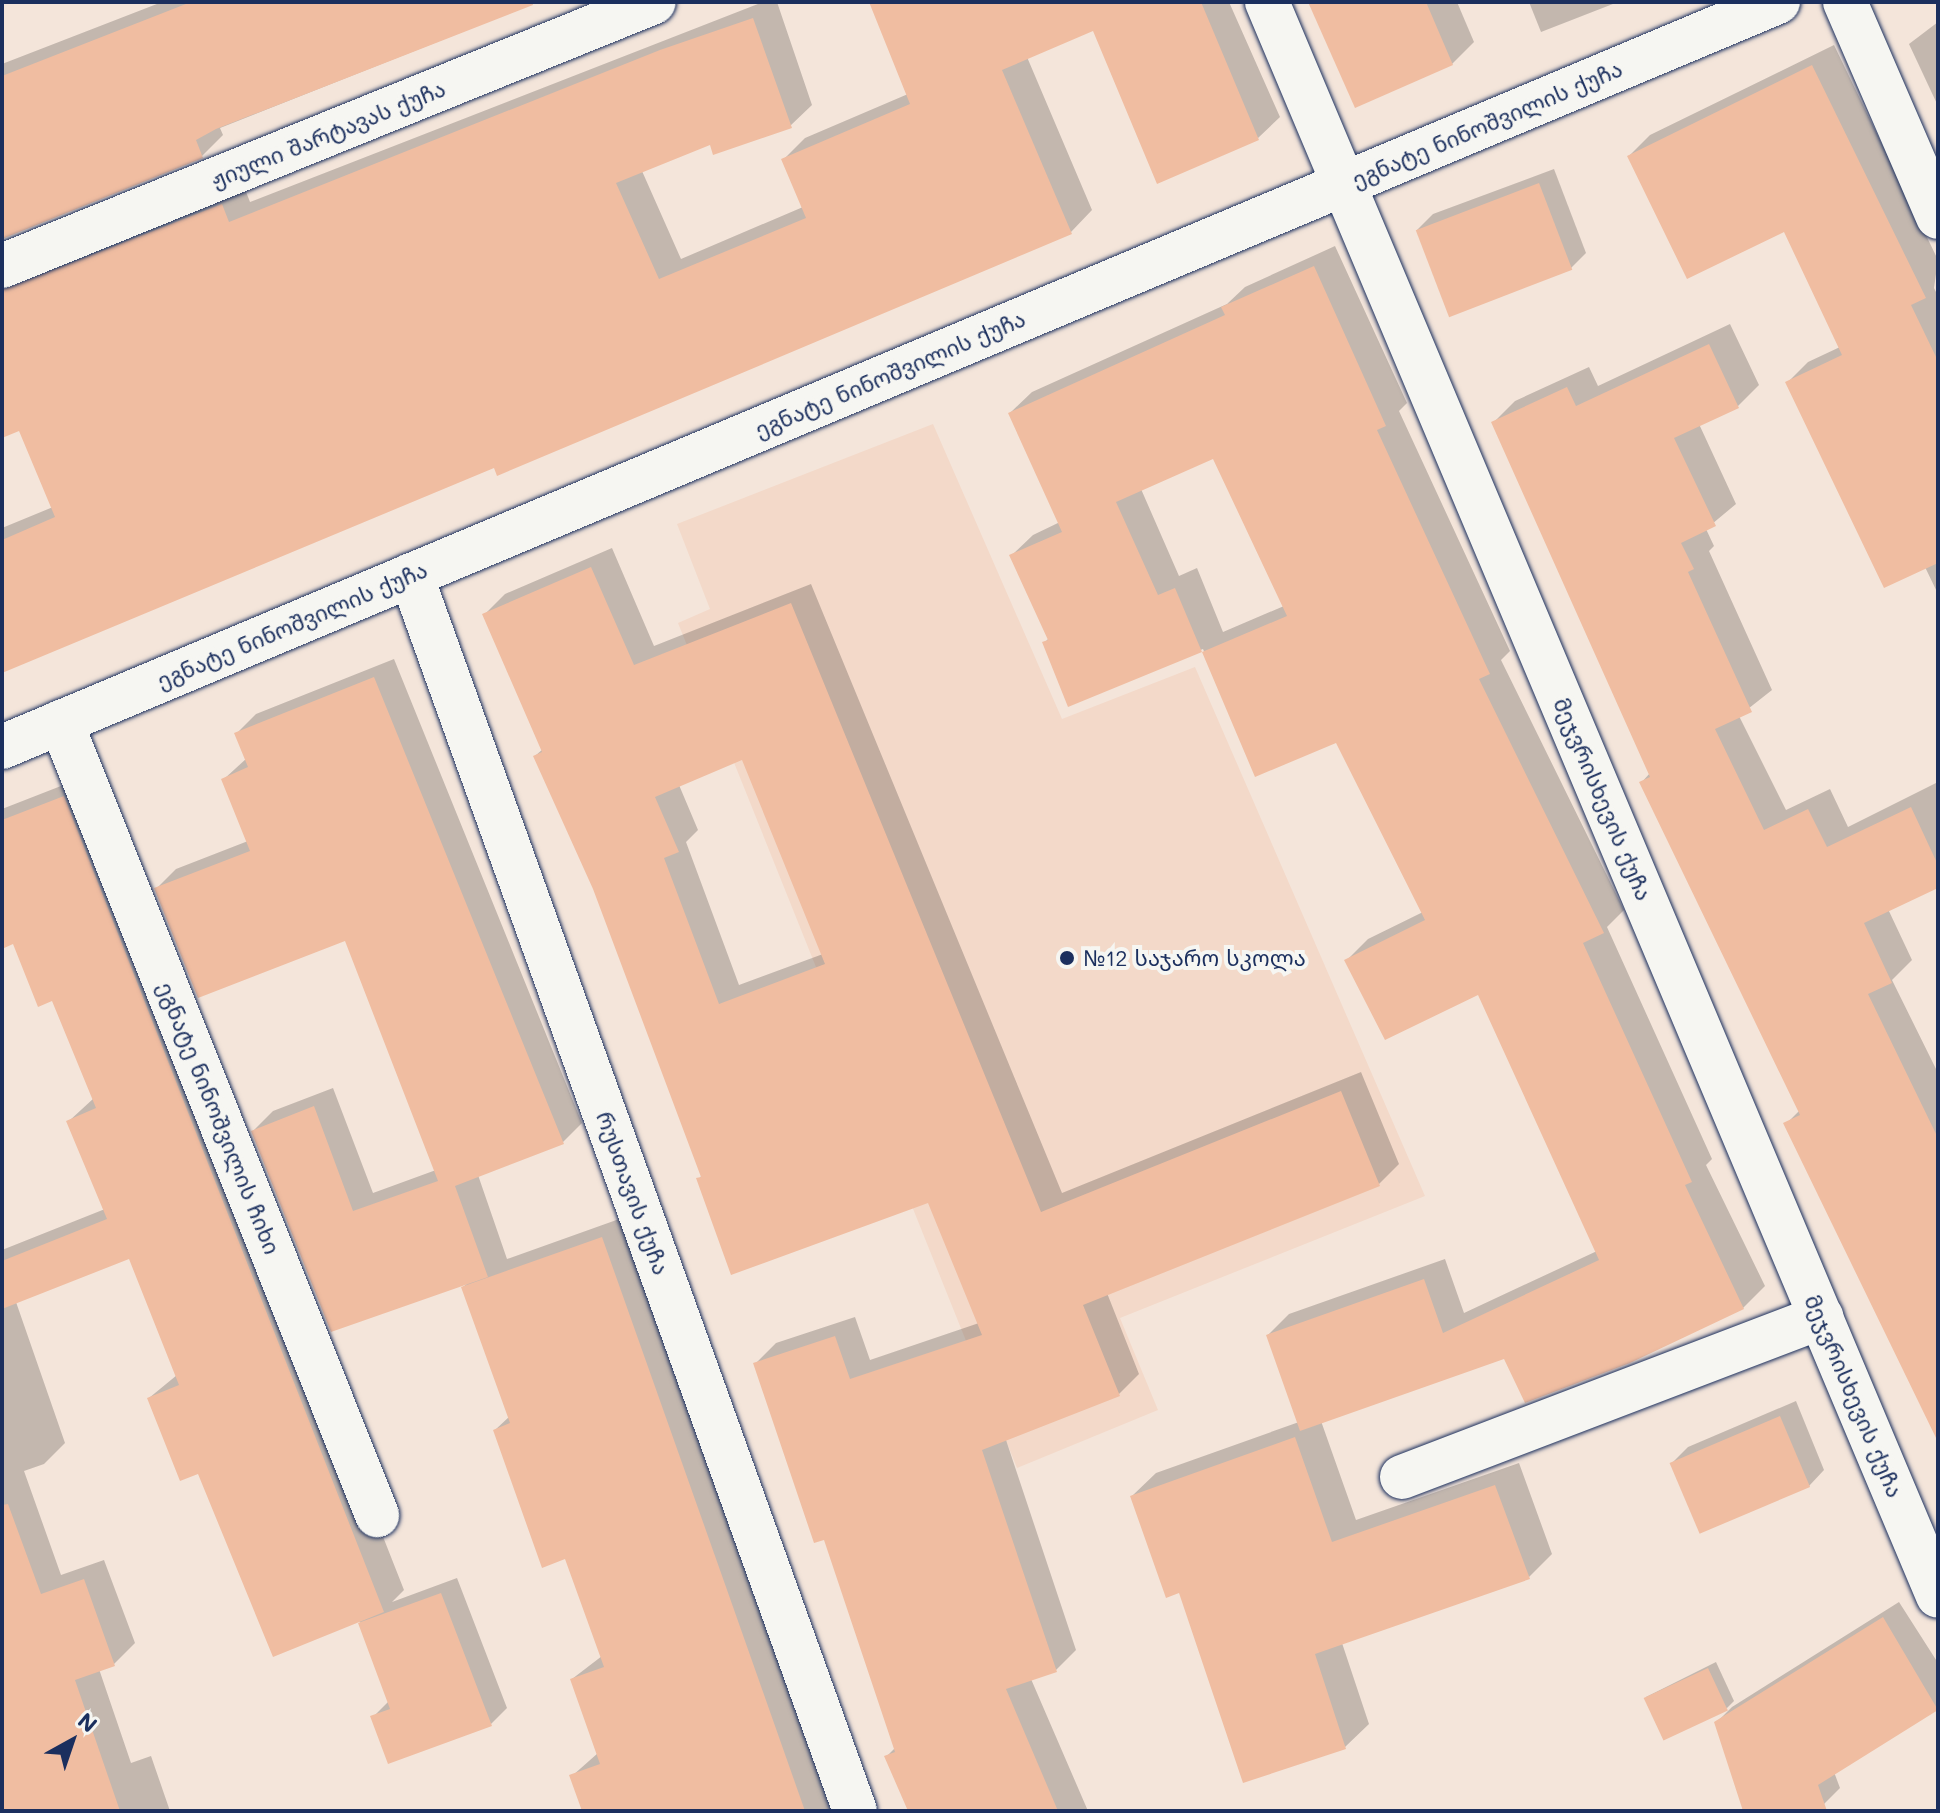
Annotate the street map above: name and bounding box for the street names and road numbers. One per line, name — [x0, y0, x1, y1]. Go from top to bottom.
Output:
street label: ეგნატე ნინოშვილის ქუჩა — [1348, 55, 1626, 193]
street label: ჟიული შარტავას ქუჩა — [207, 75, 449, 193]
street label: ეგნატე ნინოშვილის ქუჩა — [751, 305, 1029, 443]
street label: ეგნატე ნინოშვილის ქუჩა — [153, 556, 431, 694]
street label: მეჯვრისხევის ქუჩა — [1548, 694, 1658, 904]
street label: ეგნატე ნინოშვილის ჩიხი — [152, 978, 286, 1258]
street label: რუსთავის ქუჩა — [591, 1108, 675, 1278]
street label: მეჯვრისხევის ქუჩა — [1799, 1291, 1909, 1501]

